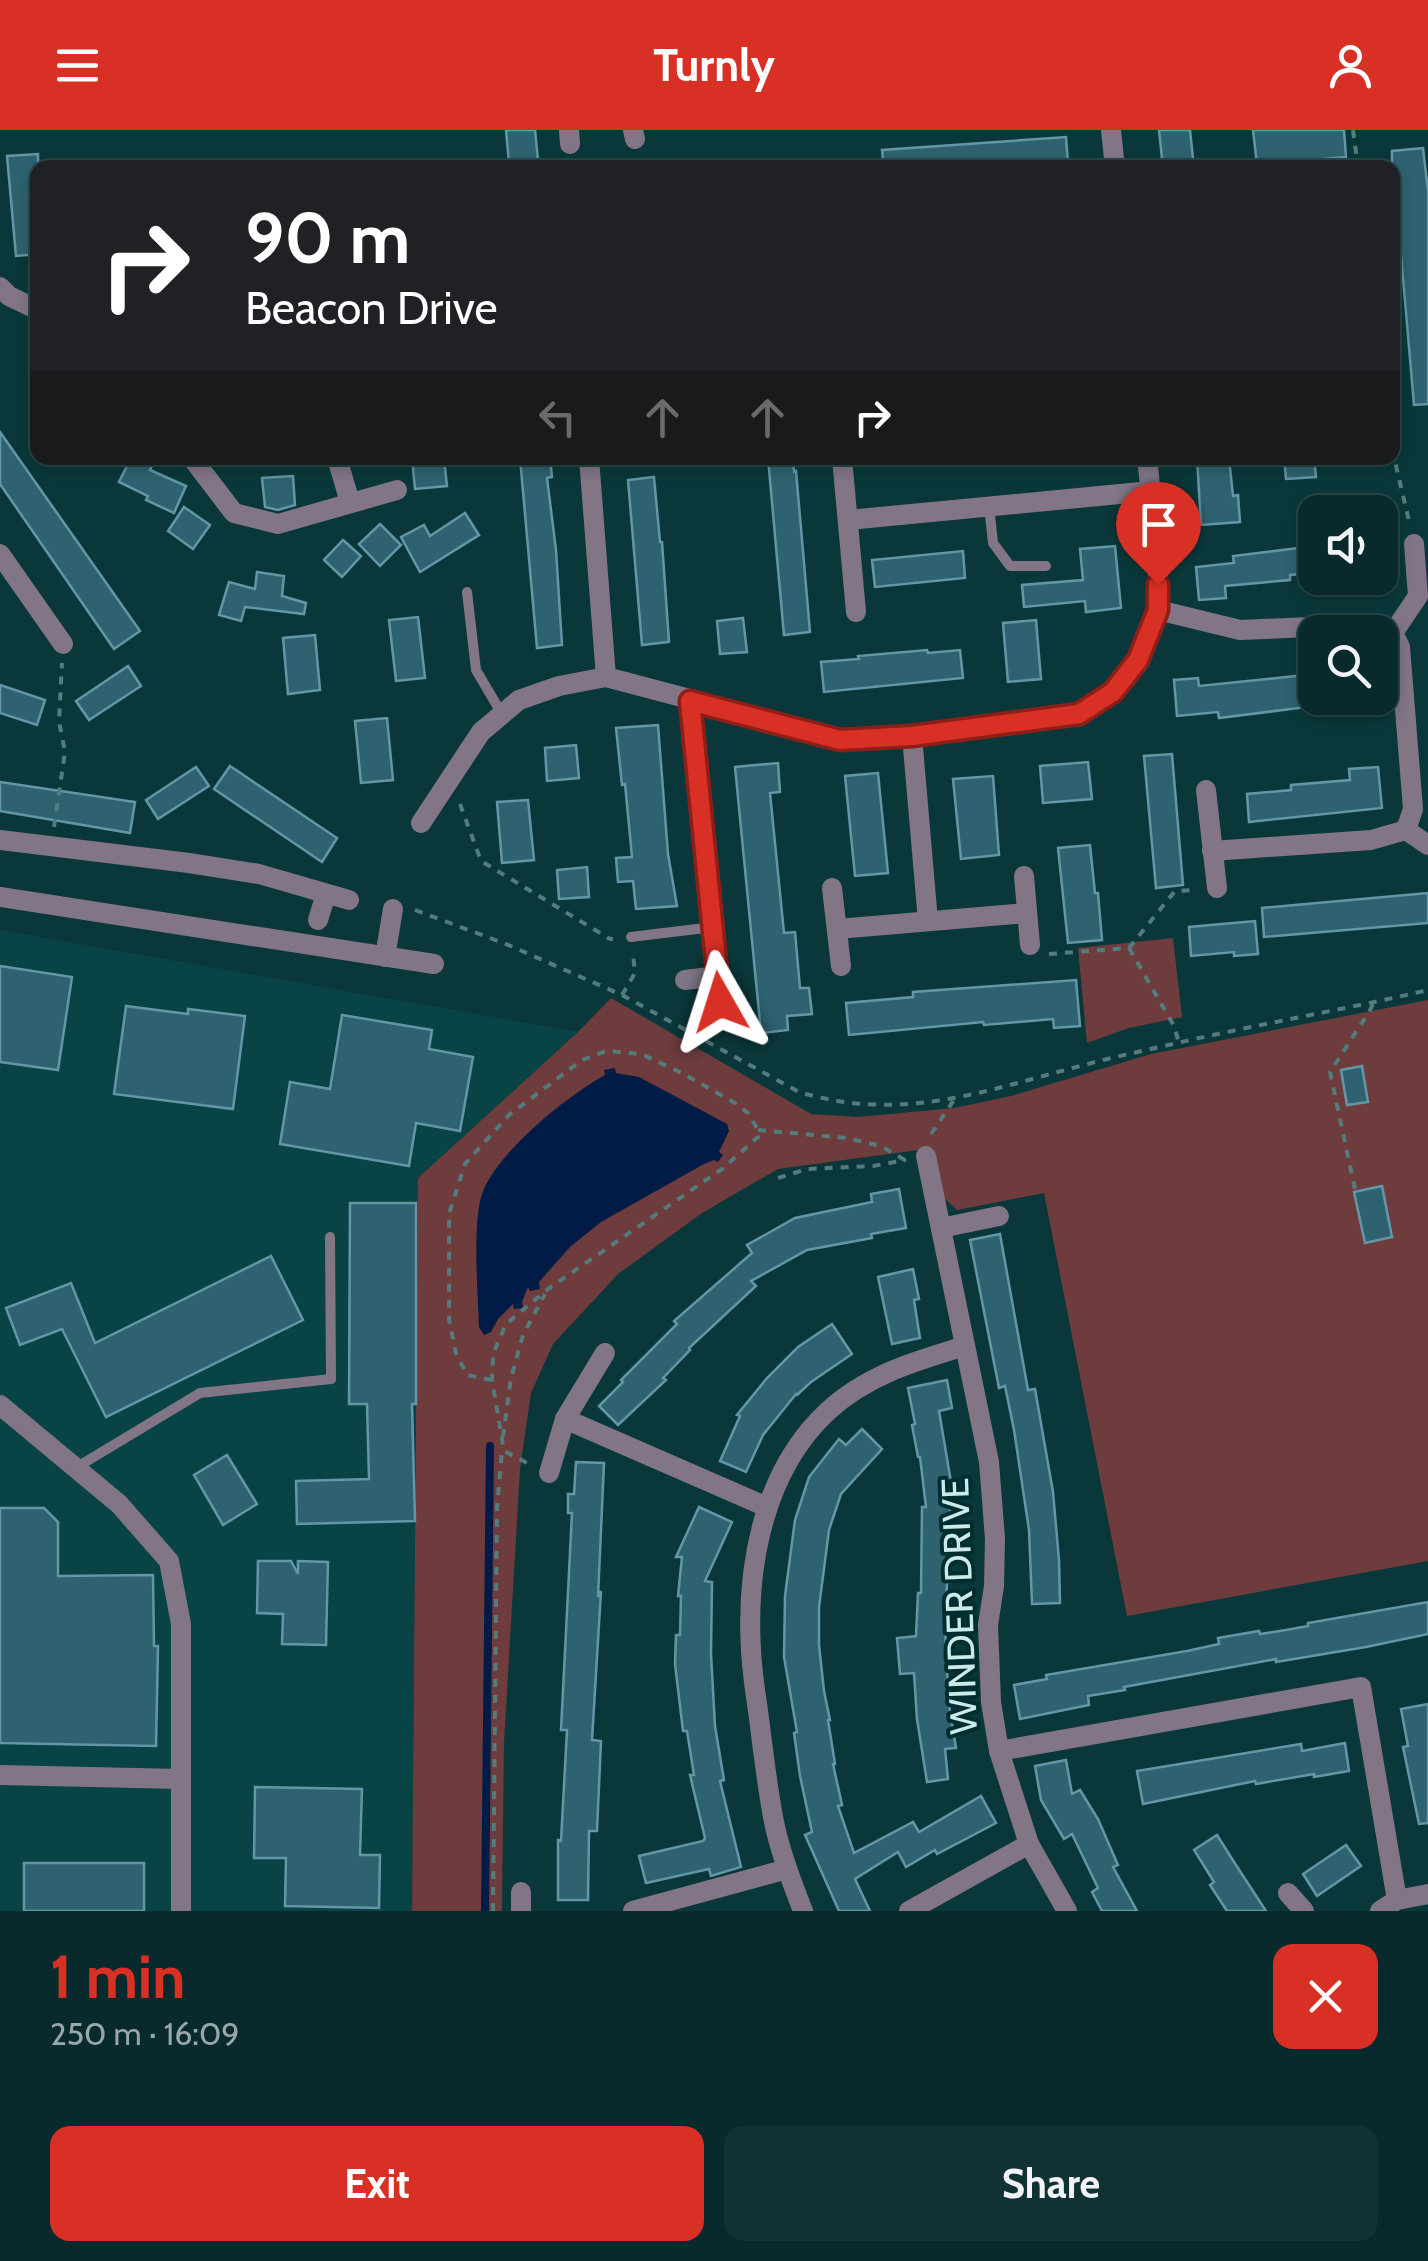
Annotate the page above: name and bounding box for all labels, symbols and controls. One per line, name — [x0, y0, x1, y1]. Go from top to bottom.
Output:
icon: menu — [50, 38, 105, 93]
text: Turnly — [653, 38, 775, 92]
icon: person — [1323, 38, 1378, 93]
text: 90 m — [245, 195, 410, 281]
icon: right — [80, 200, 210, 330]
text: Beacon Drive — [245, 281, 498, 335]
icon: left — [530, 390, 585, 445]
icon: ahead — [635, 390, 690, 445]
icon: ahead — [740, 390, 795, 445]
icon: right — [845, 390, 900, 445]
pin — [1116, 482, 1201, 585]
map controls — [1298, 495, 1398, 715]
button: sound — [1298, 495, 1398, 595]
icon: arrive — [1131, 497, 1186, 552]
button: search — [1298, 615, 1398, 715]
position arrow — [668, 950, 772, 1054]
street label: WINDER DRIVE — [931, 1477, 987, 1735]
text: 1 min — [50, 1940, 185, 2013]
button: close — [1273, 1944, 1378, 2049]
text: 250 m · 16:09 — [50, 2014, 239, 2053]
button: Exit — [50, 2126, 704, 2241]
button: Share — [724, 2126, 1378, 2241]

